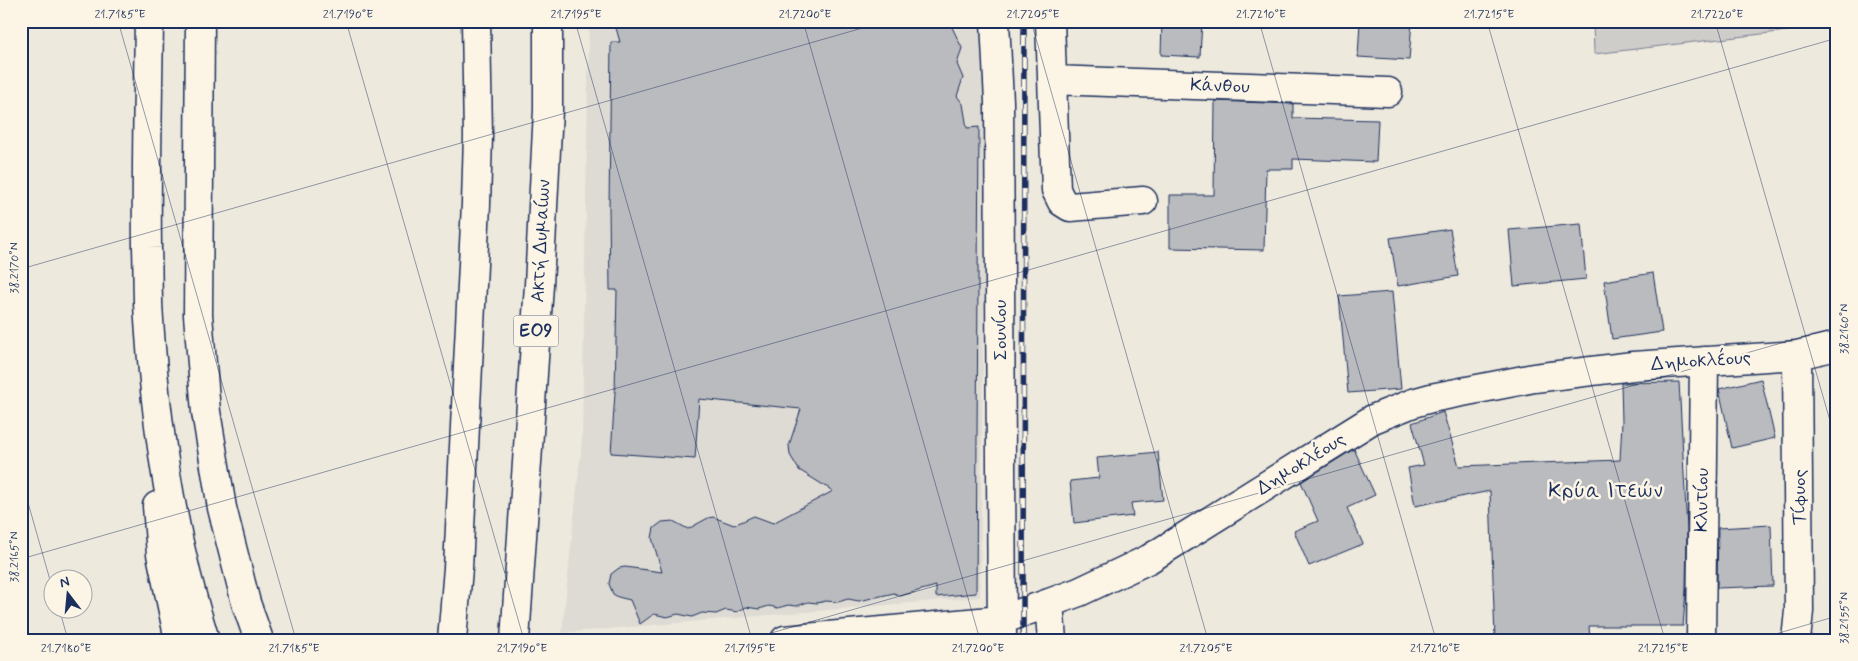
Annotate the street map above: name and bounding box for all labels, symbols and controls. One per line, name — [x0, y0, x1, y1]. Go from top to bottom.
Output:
text: 21.7185°E — [94, 7, 146, 23]
text: 21.7190°E — [323, 7, 373, 23]
text: 21.7195°E — [551, 7, 601, 23]
text: 21.7200°E — [779, 7, 831, 23]
text: 21.7205°E — [1007, 7, 1059, 23]
text: 21.7210°E — [1236, 7, 1286, 23]
text: 21.7215°E — [1464, 7, 1514, 23]
text: 21.7220°E — [1691, 7, 1743, 23]
street label: Κάνθου — [1190, 72, 1250, 100]
street label: Ακτή Δυμαίων — [525, 179, 557, 303]
text: 38.2170°N — [7, 242, 23, 294]
street label: Σουνίου — [988, 300, 1013, 360]
text: 38.2160°N — [1837, 304, 1853, 354]
road number: ΕΟ9 — [514, 316, 558, 346]
street label: Δημοκλέους — [1650, 345, 1752, 377]
street label: Δημοκλέους — [1252, 427, 1350, 501]
street label: Κλυτίου — [1689, 468, 1715, 532]
street label: Τίφυος — [1787, 469, 1812, 525]
district label: Κρύα Ιτεών — [1548, 477, 1664, 505]
text: 38.2165°N — [7, 532, 23, 582]
north arrow — [42, 568, 92, 618]
text: N — [58, 573, 72, 592]
text: 38.2155°N — [1837, 592, 1853, 644]
text: 21.7180°E — [41, 641, 91, 657]
text: 21.7185°E — [268, 641, 320, 657]
text: 21.7190°E — [497, 641, 547, 657]
text: 21.7195°E — [725, 641, 775, 657]
text: 21.7200°E — [952, 641, 1004, 657]
text: 21.7205°E — [1180, 641, 1232, 657]
text: 21.7210°E — [1410, 641, 1460, 657]
text: 21.7215°E — [1638, 641, 1688, 657]

